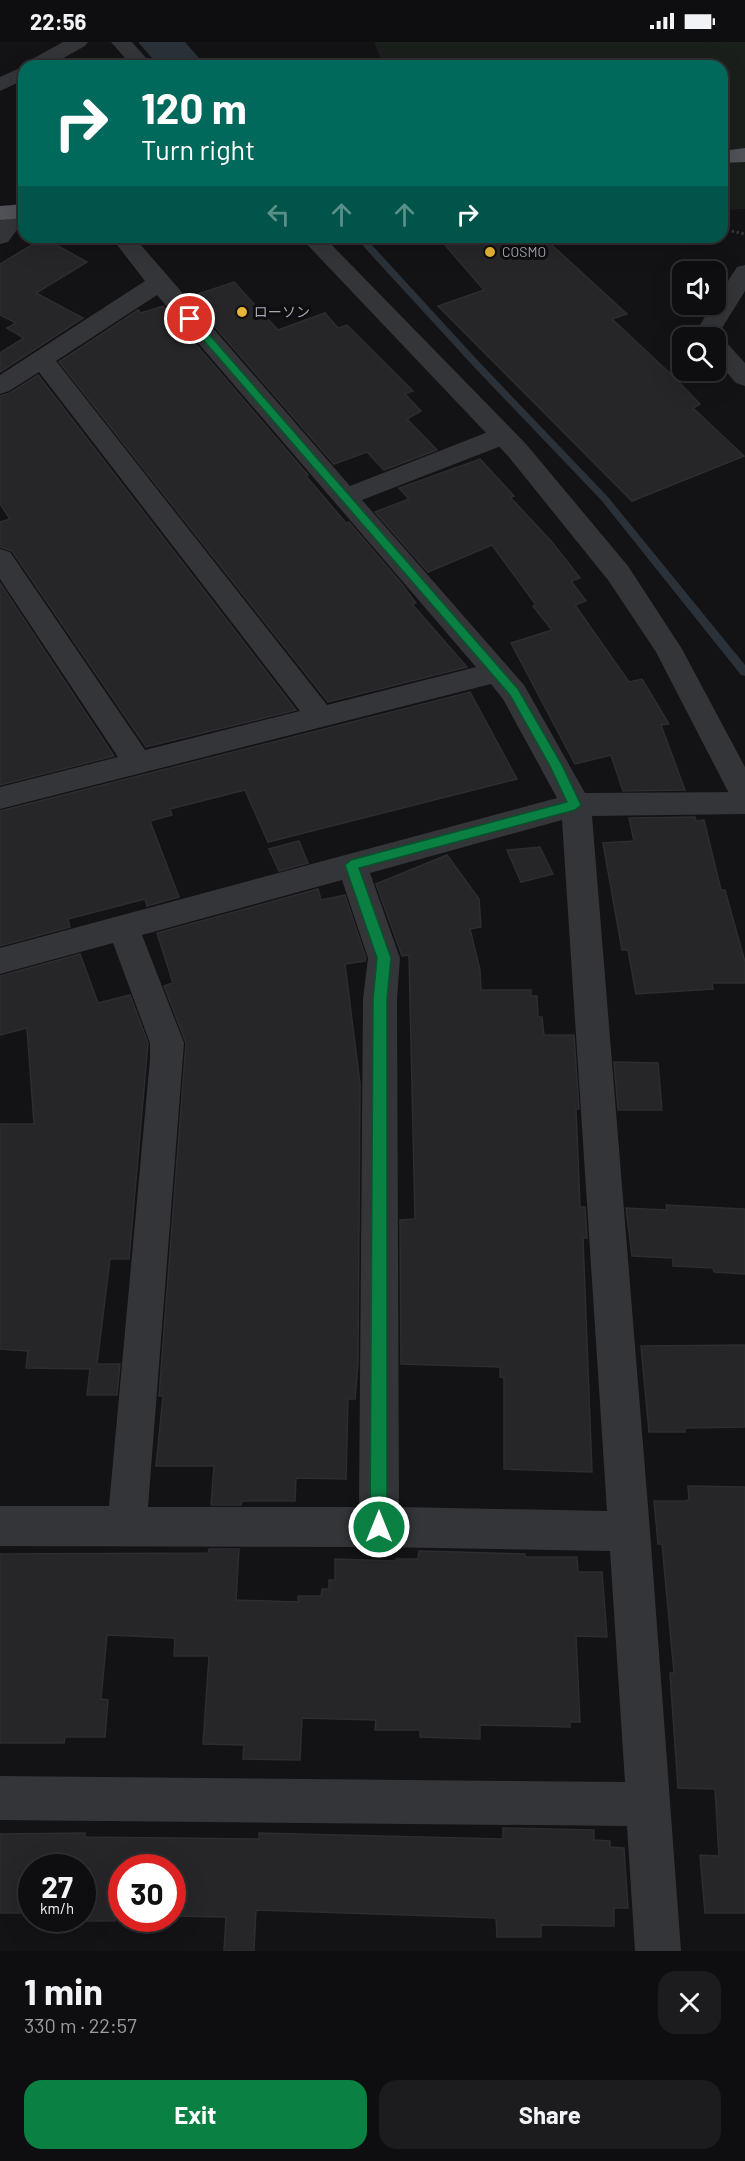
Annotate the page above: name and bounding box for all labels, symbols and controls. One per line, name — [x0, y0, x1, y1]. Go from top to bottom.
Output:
text: 22:56 — [30, 8, 86, 34]
text: 120 m — [141, 82, 247, 132]
icon: right — [42, 84, 120, 162]
text: Turn right — [141, 133, 255, 165]
icon: left — [262, 198, 295, 231]
icon: ahead — [325, 198, 358, 231]
icon: ahead — [388, 198, 421, 231]
icon: right — [451, 198, 484, 231]
place label: COSMO — [502, 243, 546, 260]
marker: COSMO — [483, 245, 497, 259]
map controls — [672, 261, 726, 381]
button: sound — [672, 261, 726, 315]
pin — [164, 293, 215, 344]
icon: arrive — [173, 302, 206, 335]
place label: ローソン — [254, 303, 310, 320]
marker: ローソン — [235, 305, 249, 319]
button: search — [672, 327, 726, 381]
position arrow — [347, 1495, 411, 1559]
speed limit sign: 30 — [108, 1854, 186, 1932]
text: 27 — [41, 1868, 73, 1904]
text: km/h — [40, 1899, 74, 1917]
text: 1 min — [24, 1969, 103, 2012]
button: close — [658, 1971, 721, 2034]
text: 330 m · 22:57 — [24, 2013, 137, 2037]
button: Exit — [24, 2080, 367, 2149]
button: Share — [379, 2080, 721, 2149]

